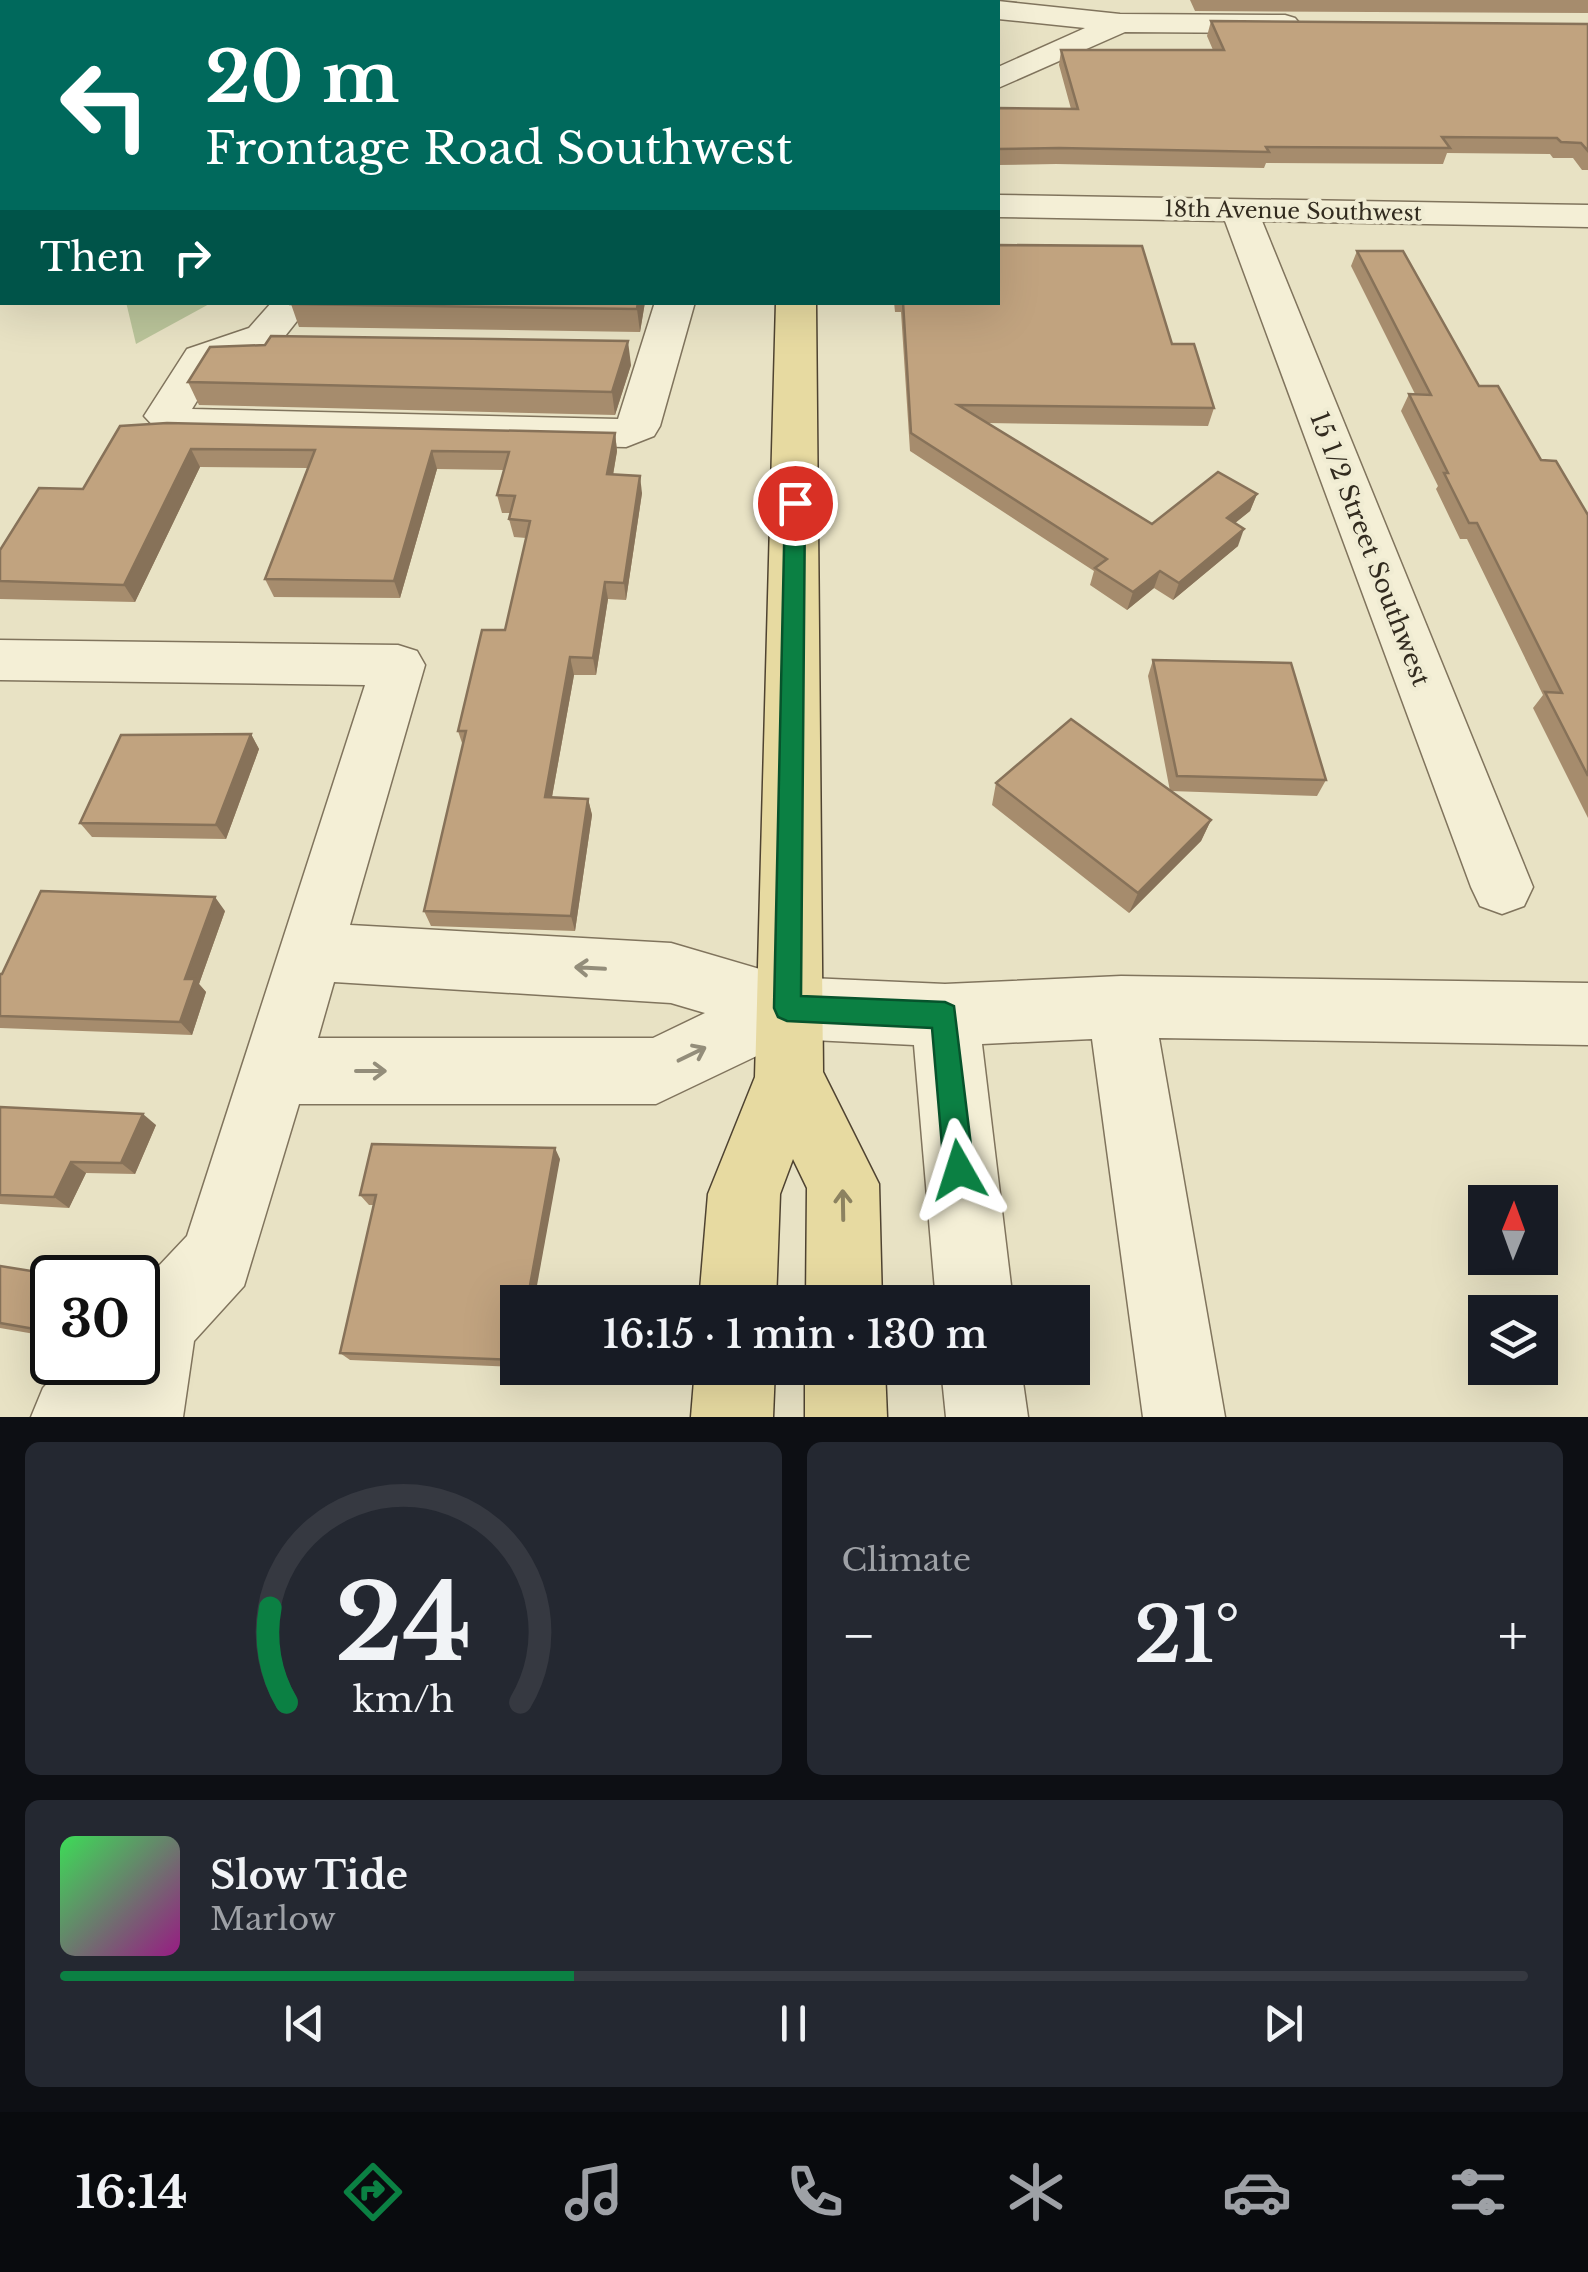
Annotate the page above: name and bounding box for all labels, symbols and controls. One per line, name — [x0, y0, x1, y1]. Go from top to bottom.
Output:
text: 20 m — [205, 34, 399, 121]
icon: left — [40, 40, 170, 170]
text: Frontage Road Southwest — [205, 120, 793, 176]
street label: 18th Avenue Southwest — [1164, 195, 1423, 227]
icon: right — [165, 230, 220, 285]
text: Then — [40, 234, 145, 281]
street label: 15 1/2 Street Southwest — [1303, 407, 1437, 691]
pin — [753, 461, 838, 546]
icon: arrive — [768, 476, 823, 531]
one-way arrow — [575, 958, 607, 977]
one-way arrow — [677, 1044, 707, 1063]
one-way arrow — [354, 1062, 387, 1080]
position arrow — [907, 1118, 1011, 1222]
north arrow — [1468, 1185, 1558, 1275]
map controls — [1468, 1185, 1558, 1385]
one-way arrow — [834, 1190, 852, 1222]
speed limit sign: 30 — [30, 1255, 160, 1385]
button: layers — [1468, 1295, 1558, 1385]
text: 16:15 · 1 min · 130 m — [603, 1311, 987, 1358]
text: Climate — [842, 1540, 971, 1580]
text: 24 — [335, 1559, 472, 1688]
text: 21° — [1134, 1589, 1240, 1682]
text: − — [842, 1602, 876, 1670]
text: + — [1498, 1602, 1528, 1670]
text: km/h — [353, 1677, 454, 1722]
text: Slow Tide — [210, 1852, 408, 1899]
text: Marlow — [210, 1899, 336, 1939]
icon: previous — [277, 1996, 332, 2051]
icon: pause — [766, 1996, 821, 2051]
icon: next — [1256, 1996, 1311, 2051]
icon: directions — [338, 2157, 408, 2227]
icon: music — [559, 2157, 629, 2227]
icon: phone — [780, 2157, 850, 2227]
icon: climate — [1001, 2157, 1071, 2227]
icon: car — [1222, 2157, 1292, 2227]
icon: filters — [1443, 2157, 1513, 2227]
text: 16:14 — [75, 2164, 188, 2220]

